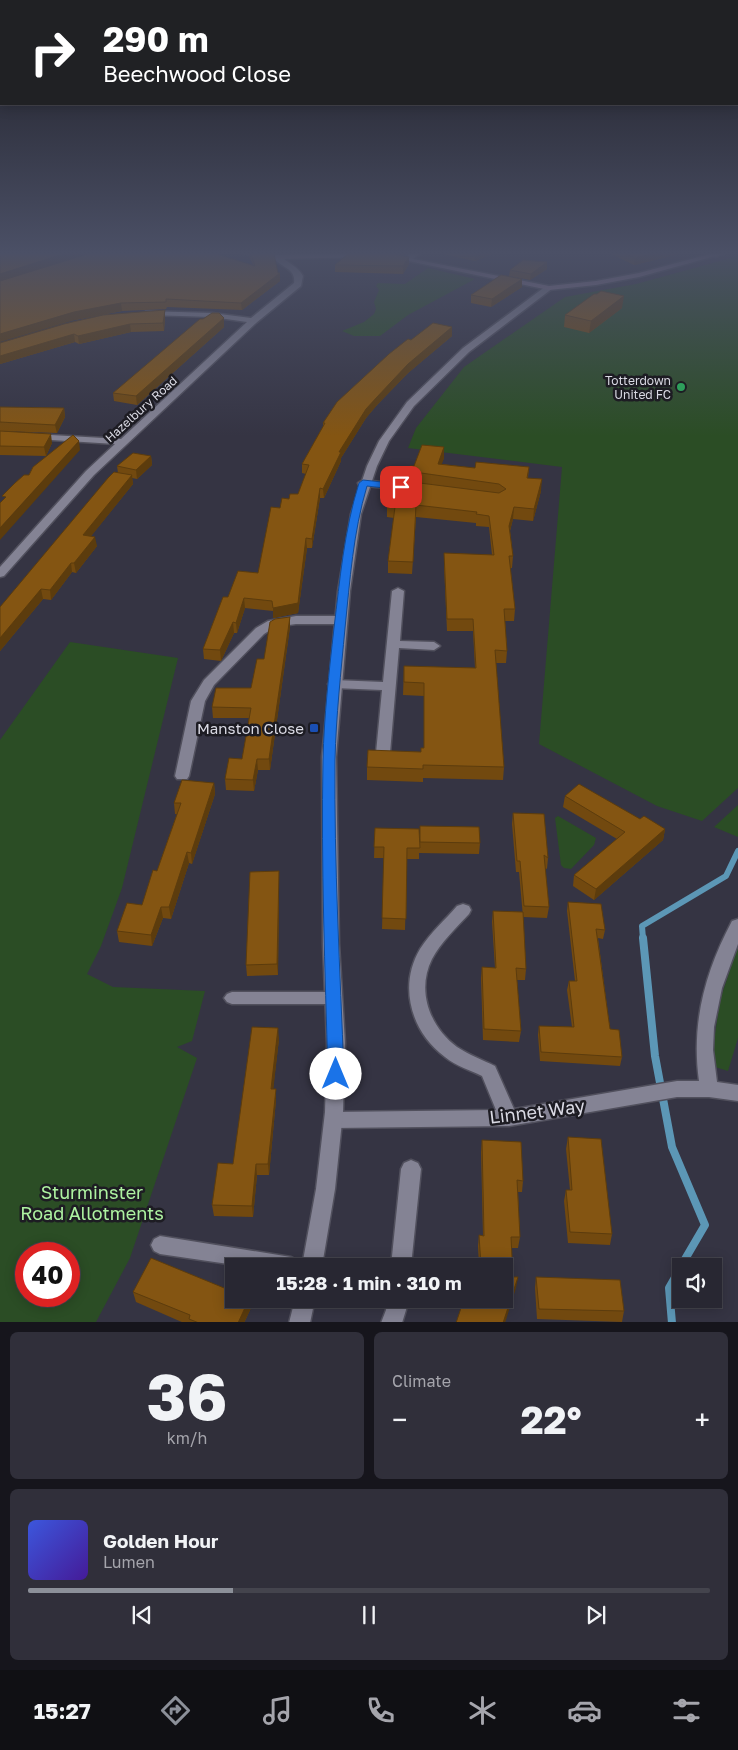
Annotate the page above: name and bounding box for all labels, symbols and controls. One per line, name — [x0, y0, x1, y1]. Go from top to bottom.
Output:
text: 290 m — [103, 18, 209, 60]
icon: right — [20, 20, 85, 85]
text: Beechwood Close — [103, 60, 291, 87]
street label: Hazelbury Road — [102, 373, 180, 445]
place label: Totterdown United FC — [605, 373, 671, 402]
marker: Totterdown United FC — [675, 381, 687, 393]
pin — [380, 466, 422, 508]
icon: arrive — [387, 473, 415, 501]
place label: Manston Close — [197, 719, 304, 737]
marker: Manston Close — [308, 722, 320, 734]
position arrow — [309, 1047, 361, 1099]
street label: Linnet Way — [488, 1094, 586, 1128]
park label: Sturminster Road Allotments — [20, 1181, 164, 1224]
speed limit sign: 40 — [15, 1242, 80, 1307]
map controls — [672, 1258, 722, 1308]
button: sound — [672, 1258, 722, 1308]
text: 15:28 · 1 min · 310 m — [276, 1271, 462, 1294]
text: 36 — [147, 1356, 227, 1434]
text: Climate — [392, 1371, 451, 1391]
text: 22° — [520, 1397, 582, 1442]
text: − — [392, 1403, 407, 1436]
text: + — [695, 1403, 710, 1436]
text: km/h — [167, 1428, 207, 1448]
text: Golden Hour — [103, 1529, 218, 1552]
text: Lumen — [103, 1552, 155, 1572]
icon: previous — [128, 1601, 156, 1629]
icon: pause — [355, 1601, 383, 1629]
icon: next — [582, 1601, 610, 1629]
icon: directions — [158, 1693, 193, 1728]
icon: music — [260, 1693, 295, 1728]
icon: phone — [363, 1693, 398, 1728]
icon: climate — [465, 1693, 500, 1728]
icon: car — [567, 1693, 602, 1728]
icon: filters — [669, 1693, 704, 1728]
text: 15:27 — [34, 1697, 91, 1724]

